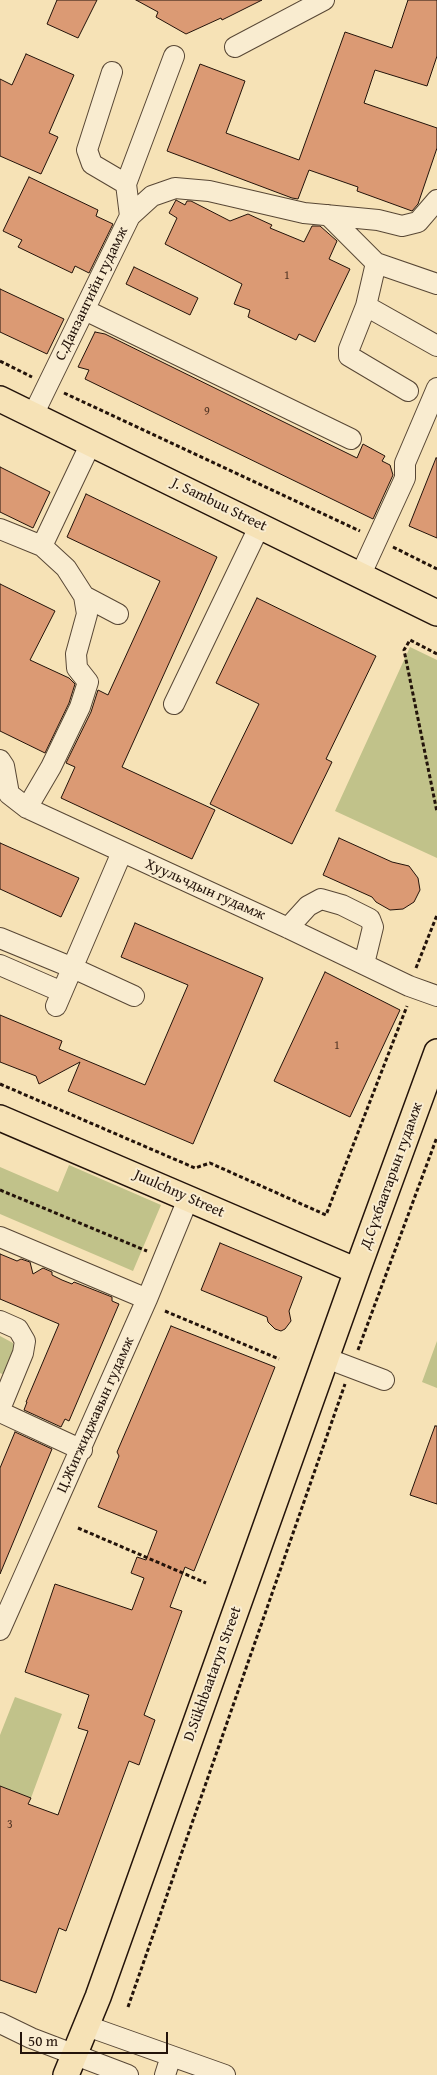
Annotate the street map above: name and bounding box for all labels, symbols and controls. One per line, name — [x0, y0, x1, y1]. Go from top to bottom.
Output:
street label: С.Данзангийн гудамж — [52, 224, 132, 364]
house number: 1 — [284, 269, 290, 283]
house number: 9 — [204, 405, 210, 419]
street label: J. Sambuu Street — [169, 474, 269, 536]
street label: Хуульчдын гудамж — [142, 855, 268, 925]
house number: 1 — [334, 1039, 340, 1053]
street label: Д.Сүхбаатарын гудамж — [357, 1100, 427, 1252]
street label: Juulchny Street — [131, 1166, 227, 1222]
street label: Ц.Жигжиджавын гудамж — [53, 1334, 139, 1496]
street label: D.Sükhbaataryn Street — [180, 1604, 246, 1744]
house number: 3 — [7, 1818, 13, 1832]
scale bar — [22, 2022, 170, 2054]
text: 50 m — [28, 2030, 58, 2051]

